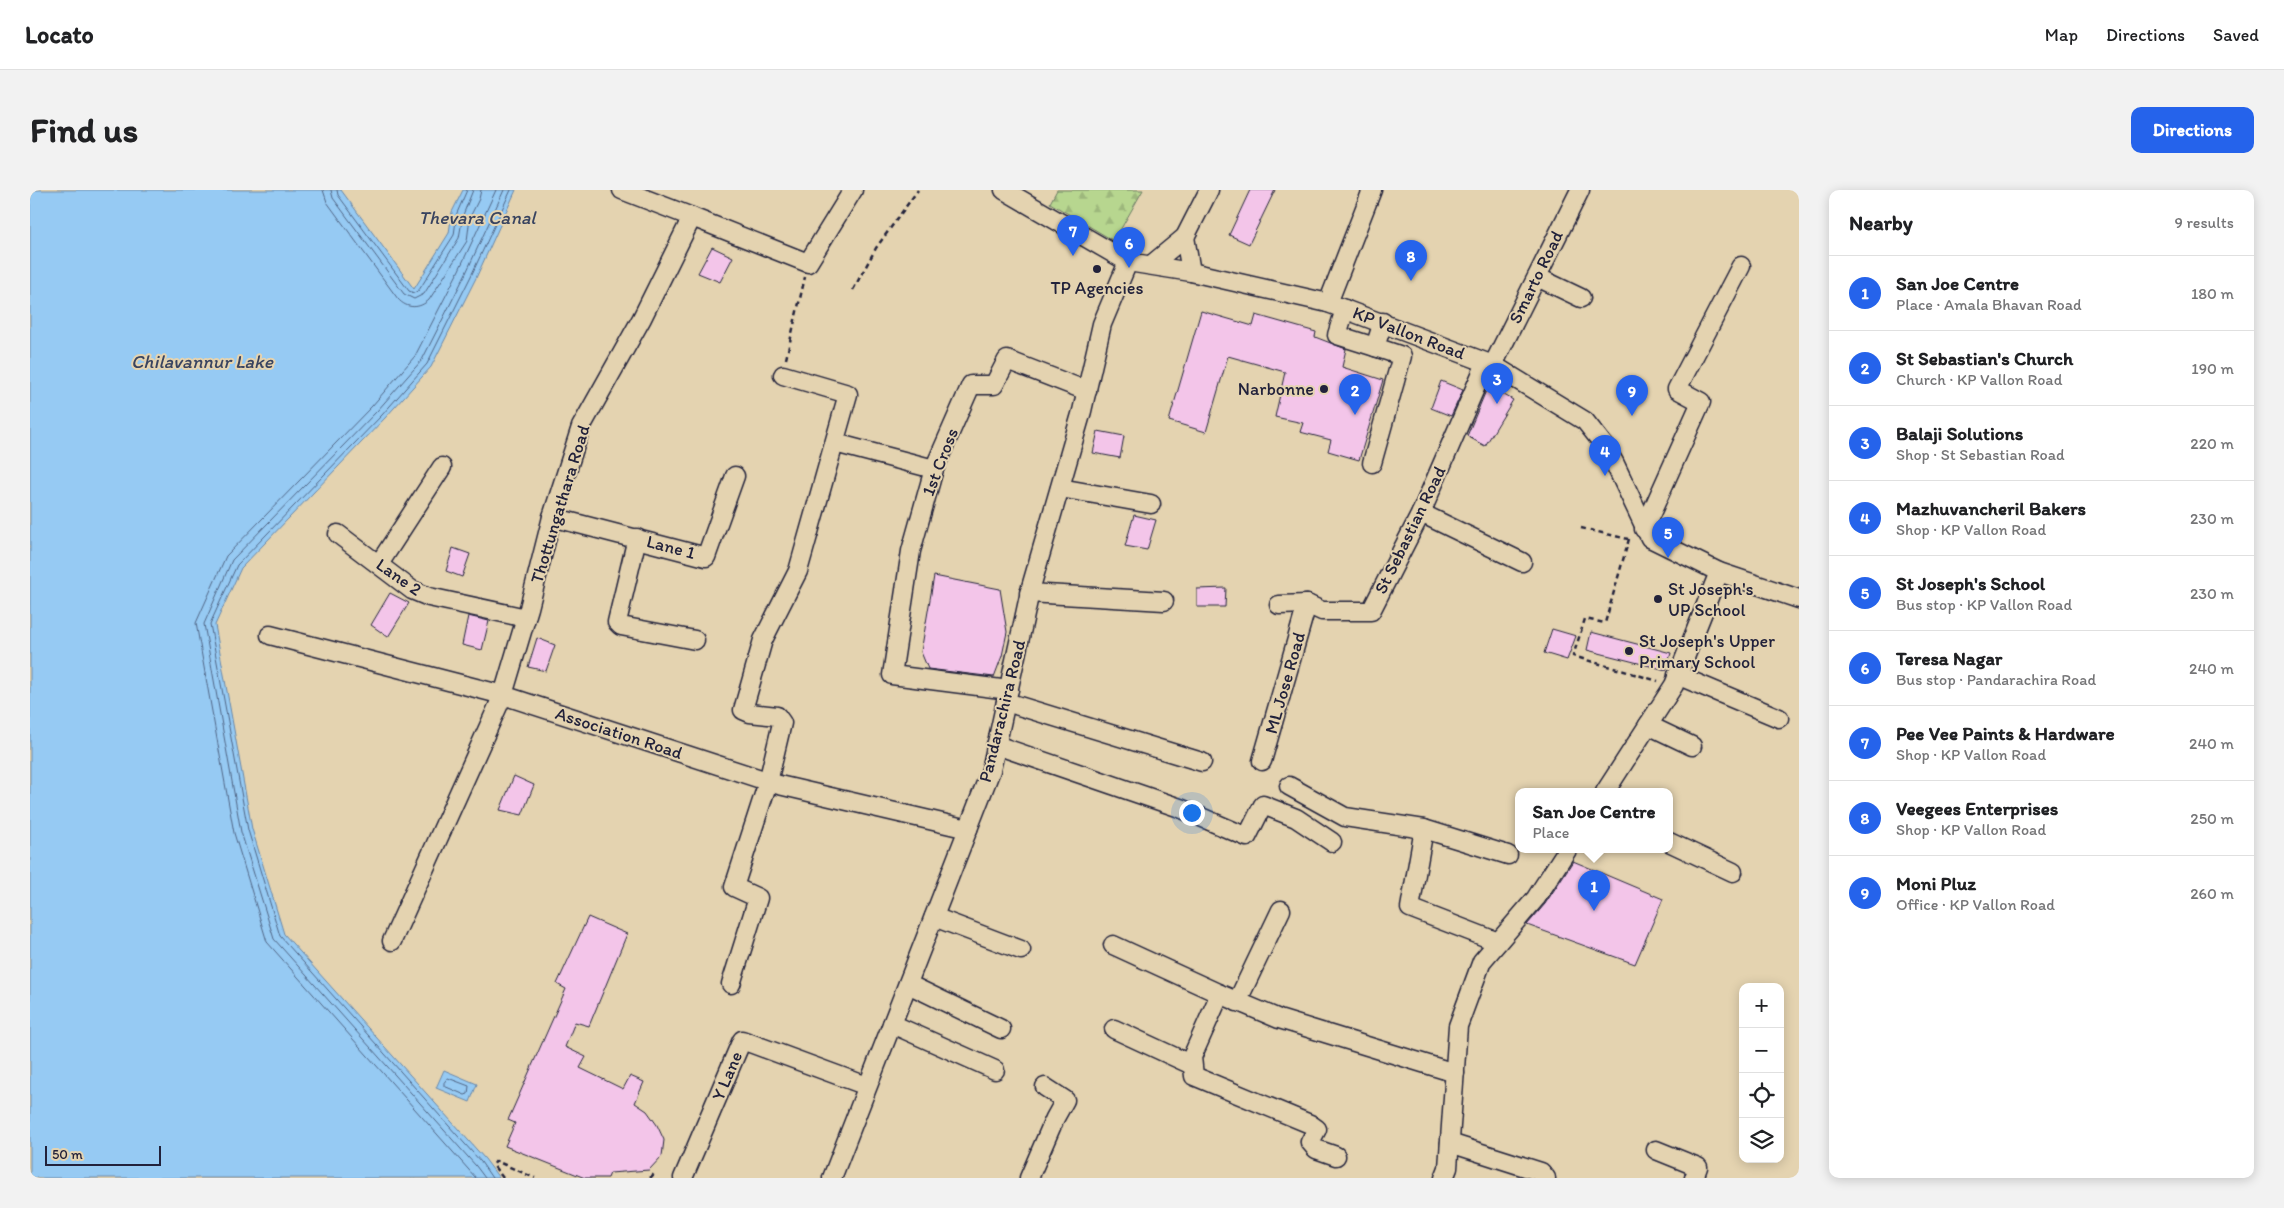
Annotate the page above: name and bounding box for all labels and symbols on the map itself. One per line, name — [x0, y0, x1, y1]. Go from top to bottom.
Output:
water label: Thevara Canal — [418, 206, 537, 229]
pin: 7 — [1057, 215, 1089, 256]
pin: 6 — [1113, 227, 1145, 268]
street label: Smarto Road — [1504, 227, 1568, 327]
pin: 8 — [1395, 240, 1427, 281]
marker: TP Agencies — [1091, 263, 1103, 275]
place label: TP Agencies — [1050, 277, 1144, 299]
street label: KP Vallon Road — [1350, 301, 1468, 365]
water label: Chilavannur Lake — [131, 350, 274, 373]
pin: 3 — [1481, 363, 1513, 404]
pin: 2 — [1339, 374, 1371, 415]
pin: 9 — [1616, 375, 1648, 416]
place label: Narbonne — [1238, 378, 1314, 400]
marker: Narbonne — [1318, 383, 1330, 395]
street label: Thottungathara Road — [525, 422, 595, 586]
street label: 1st Cross — [917, 425, 963, 499]
pin: 4 — [1589, 435, 1621, 476]
street label: St Sebastian Road — [1370, 462, 1451, 597]
pin: 5 — [1652, 517, 1684, 558]
street label: Lane 1 — [644, 530, 698, 564]
street label: Lane 2 — [372, 553, 427, 601]
place label: St Joseph's UP School — [1668, 578, 1754, 621]
marker: St Joseph's UP School — [1652, 593, 1664, 605]
street label: ML Jose Road — [1260, 629, 1310, 736]
place label: St Joseph's Upper Primary School — [1639, 630, 1775, 673]
street label: Pandarachira Road — [974, 638, 1030, 784]
marker: St Joseph's Upper Primary School — [1623, 645, 1635, 657]
street label: Association Road — [553, 702, 686, 764]
your location — [1179, 800, 1205, 826]
pin: 1 — [1578, 870, 1610, 911]
street label: Y Lane — [707, 1048, 747, 1104]
scale bar — [45, 1143, 161, 1166]

